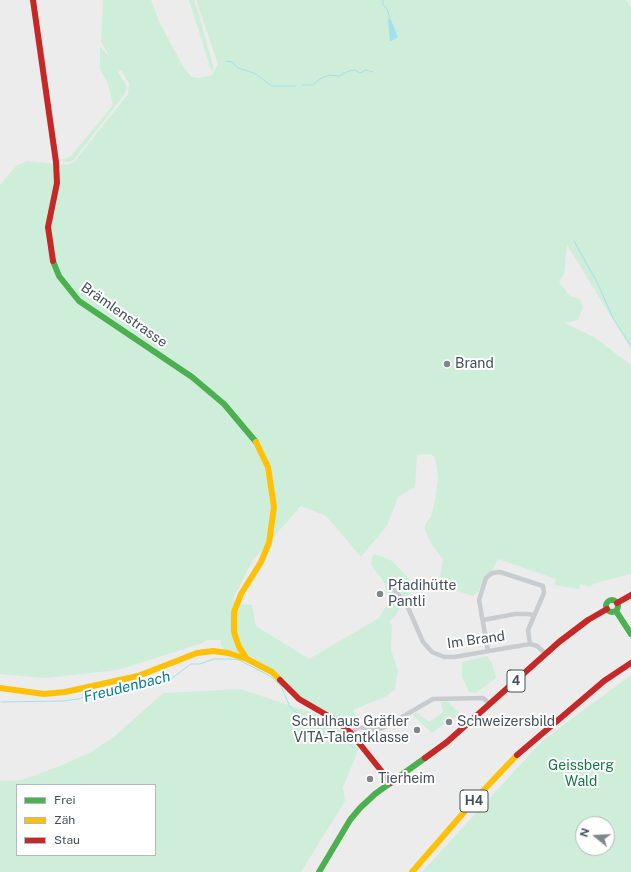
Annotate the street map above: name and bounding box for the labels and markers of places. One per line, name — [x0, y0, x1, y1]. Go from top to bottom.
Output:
place label: Brand — [455, 356, 494, 372]
marker: Brand — [442, 359, 452, 369]
place label: Pfadihütte Pantli — [388, 578, 456, 610]
marker: Pfadihütte Pantli — [375, 589, 385, 599]
place label: Schulhaus Gräfler VITA-Talentklasse — [291, 714, 409, 746]
place label: Schweizersbild — [457, 714, 555, 730]
marker: Schweizersbild — [444, 717, 454, 727]
marker: Schulhaus Gräfler VITA-Talentklasse — [412, 725, 422, 735]
place label: Tierheim — [378, 771, 435, 787]
marker: Tierheim — [365, 774, 375, 784]

